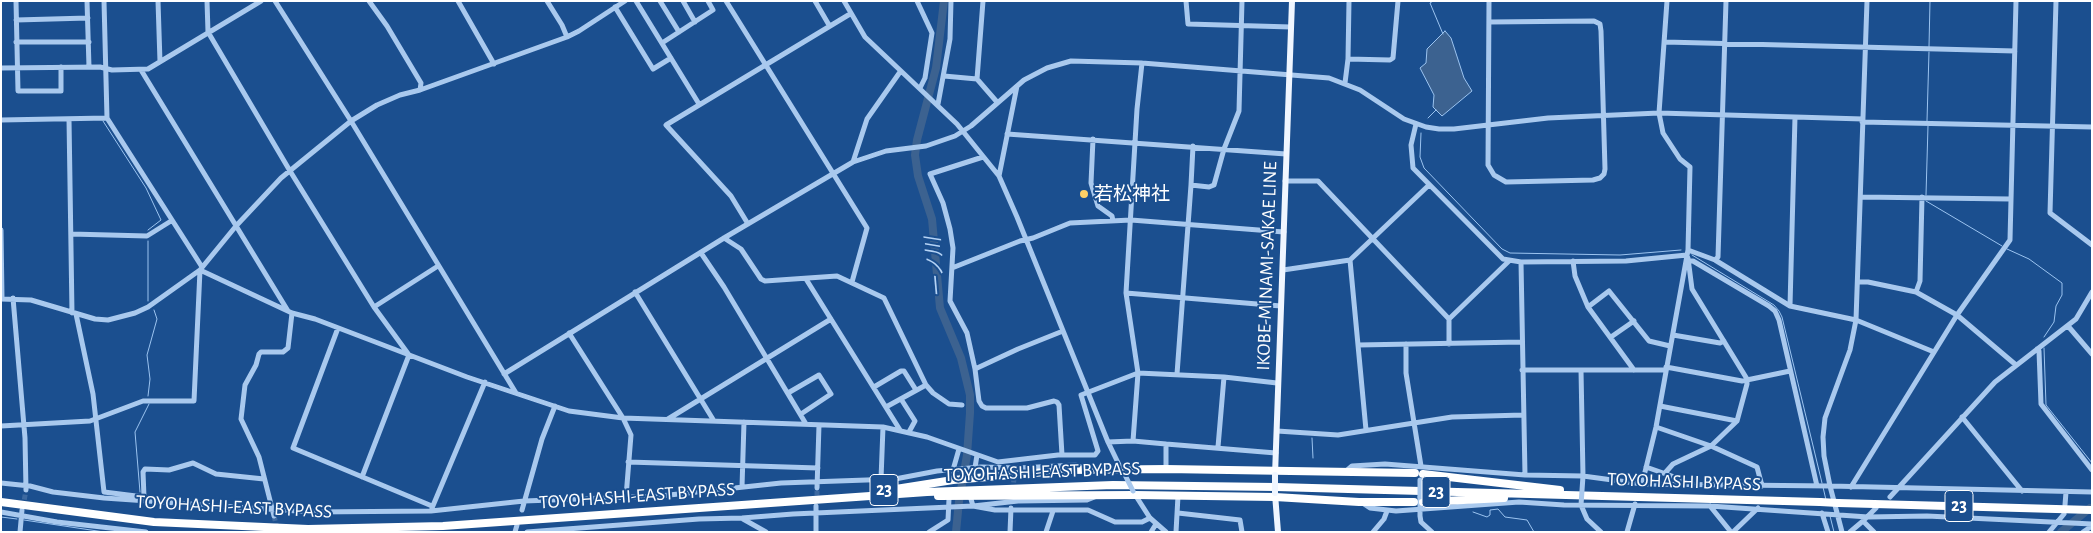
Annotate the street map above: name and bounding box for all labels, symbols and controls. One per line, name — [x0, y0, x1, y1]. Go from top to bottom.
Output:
street label: IKOBE-MINAMI-SAKAE LINE — [1252, 161, 1282, 371]
place label: 若松神社 — [1094, 183, 1170, 205]
marker: 若松神社 — [1078, 188, 1090, 200]
water label: 一ノ川 — [921, 236, 951, 298]
street label: TOYOHASHI-EAST BYPASS — [943, 457, 1141, 487]
street label: TOYOHASHI BYPASS — [1607, 468, 1761, 496]
road number: 23 — [870, 474, 898, 506]
road number: 23 — [1422, 477, 1450, 508]
street label: TOYOHASHI-EAST BYPASS — [538, 478, 736, 514]
street label: TOYOHASHI-EAST BYPASS — [135, 490, 333, 524]
road number: 23 — [1945, 491, 1973, 522]

